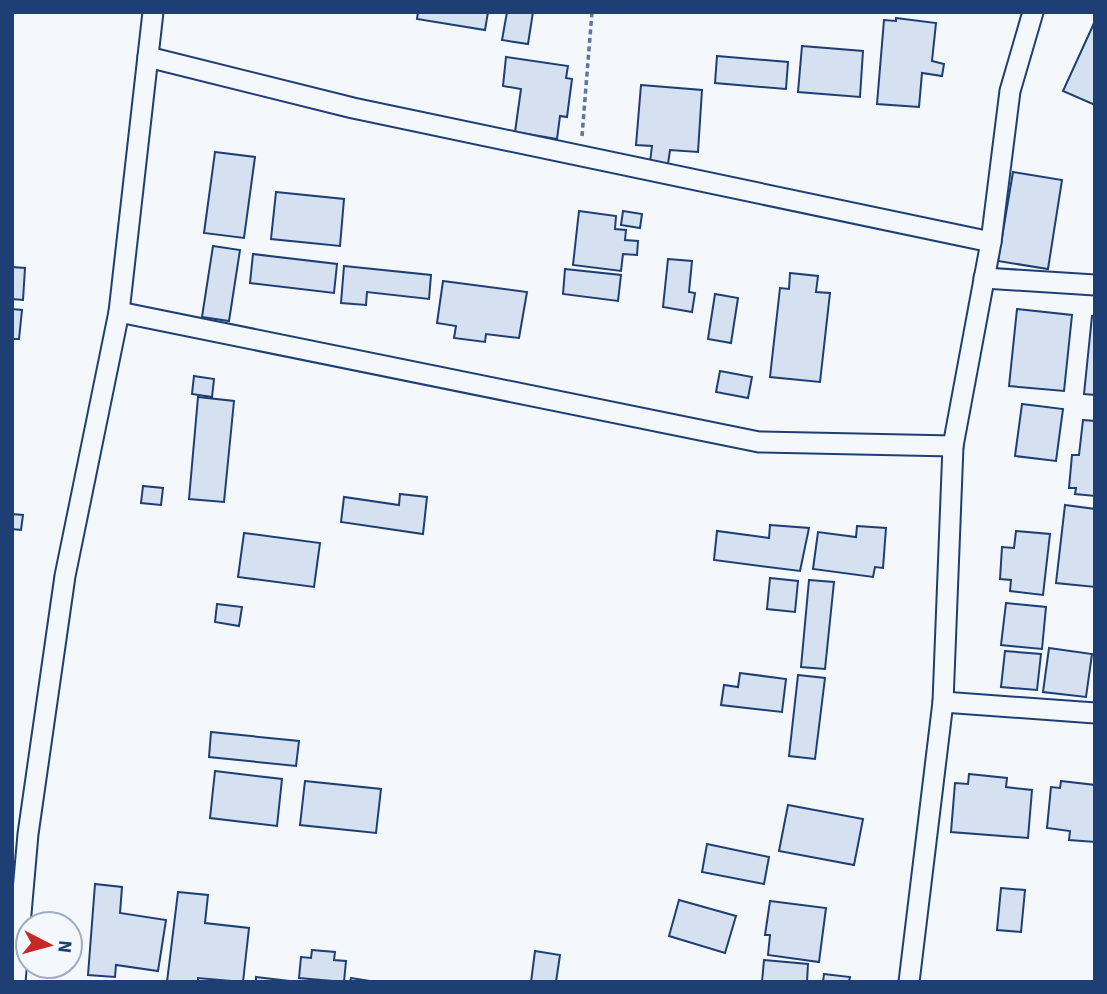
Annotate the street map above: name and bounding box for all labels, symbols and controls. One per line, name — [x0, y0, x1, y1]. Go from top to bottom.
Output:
north arrow — [14, 910, 84, 980]
text: N — [50, 939, 79, 954]

